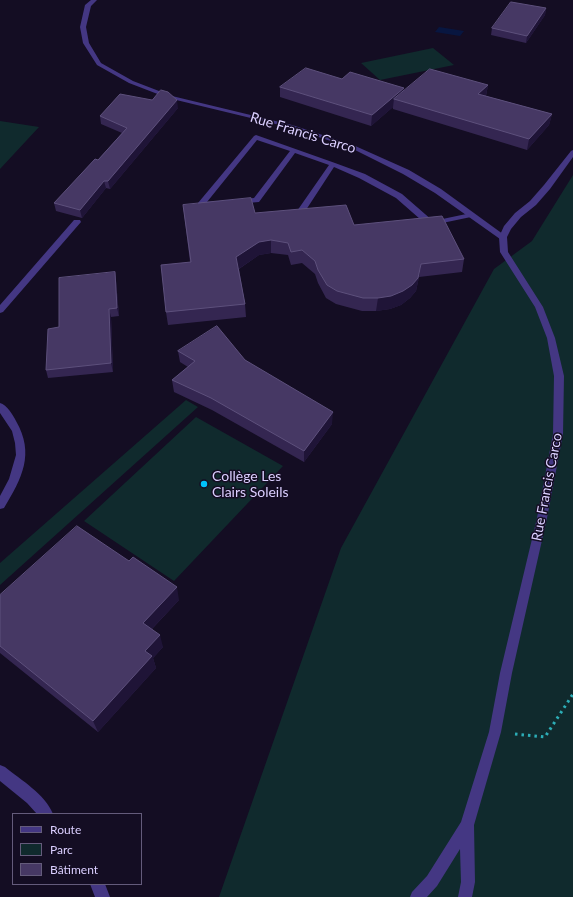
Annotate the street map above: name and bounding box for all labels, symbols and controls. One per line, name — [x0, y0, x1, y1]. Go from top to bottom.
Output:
street label: Rue Francis Carco — [248, 109, 358, 157]
street label: Rue Francis Carco — [528, 432, 566, 542]
place label: Collège Les Clairs Soleils — [212, 468, 289, 500]
marker: Collège Les Clairs Soleils — [199, 479, 209, 489]
legend — [12, 813, 142, 885]
text: Route — [50, 822, 81, 837]
text: Parc — [50, 842, 73, 857]
text: Bâtiment — [50, 862, 98, 877]

